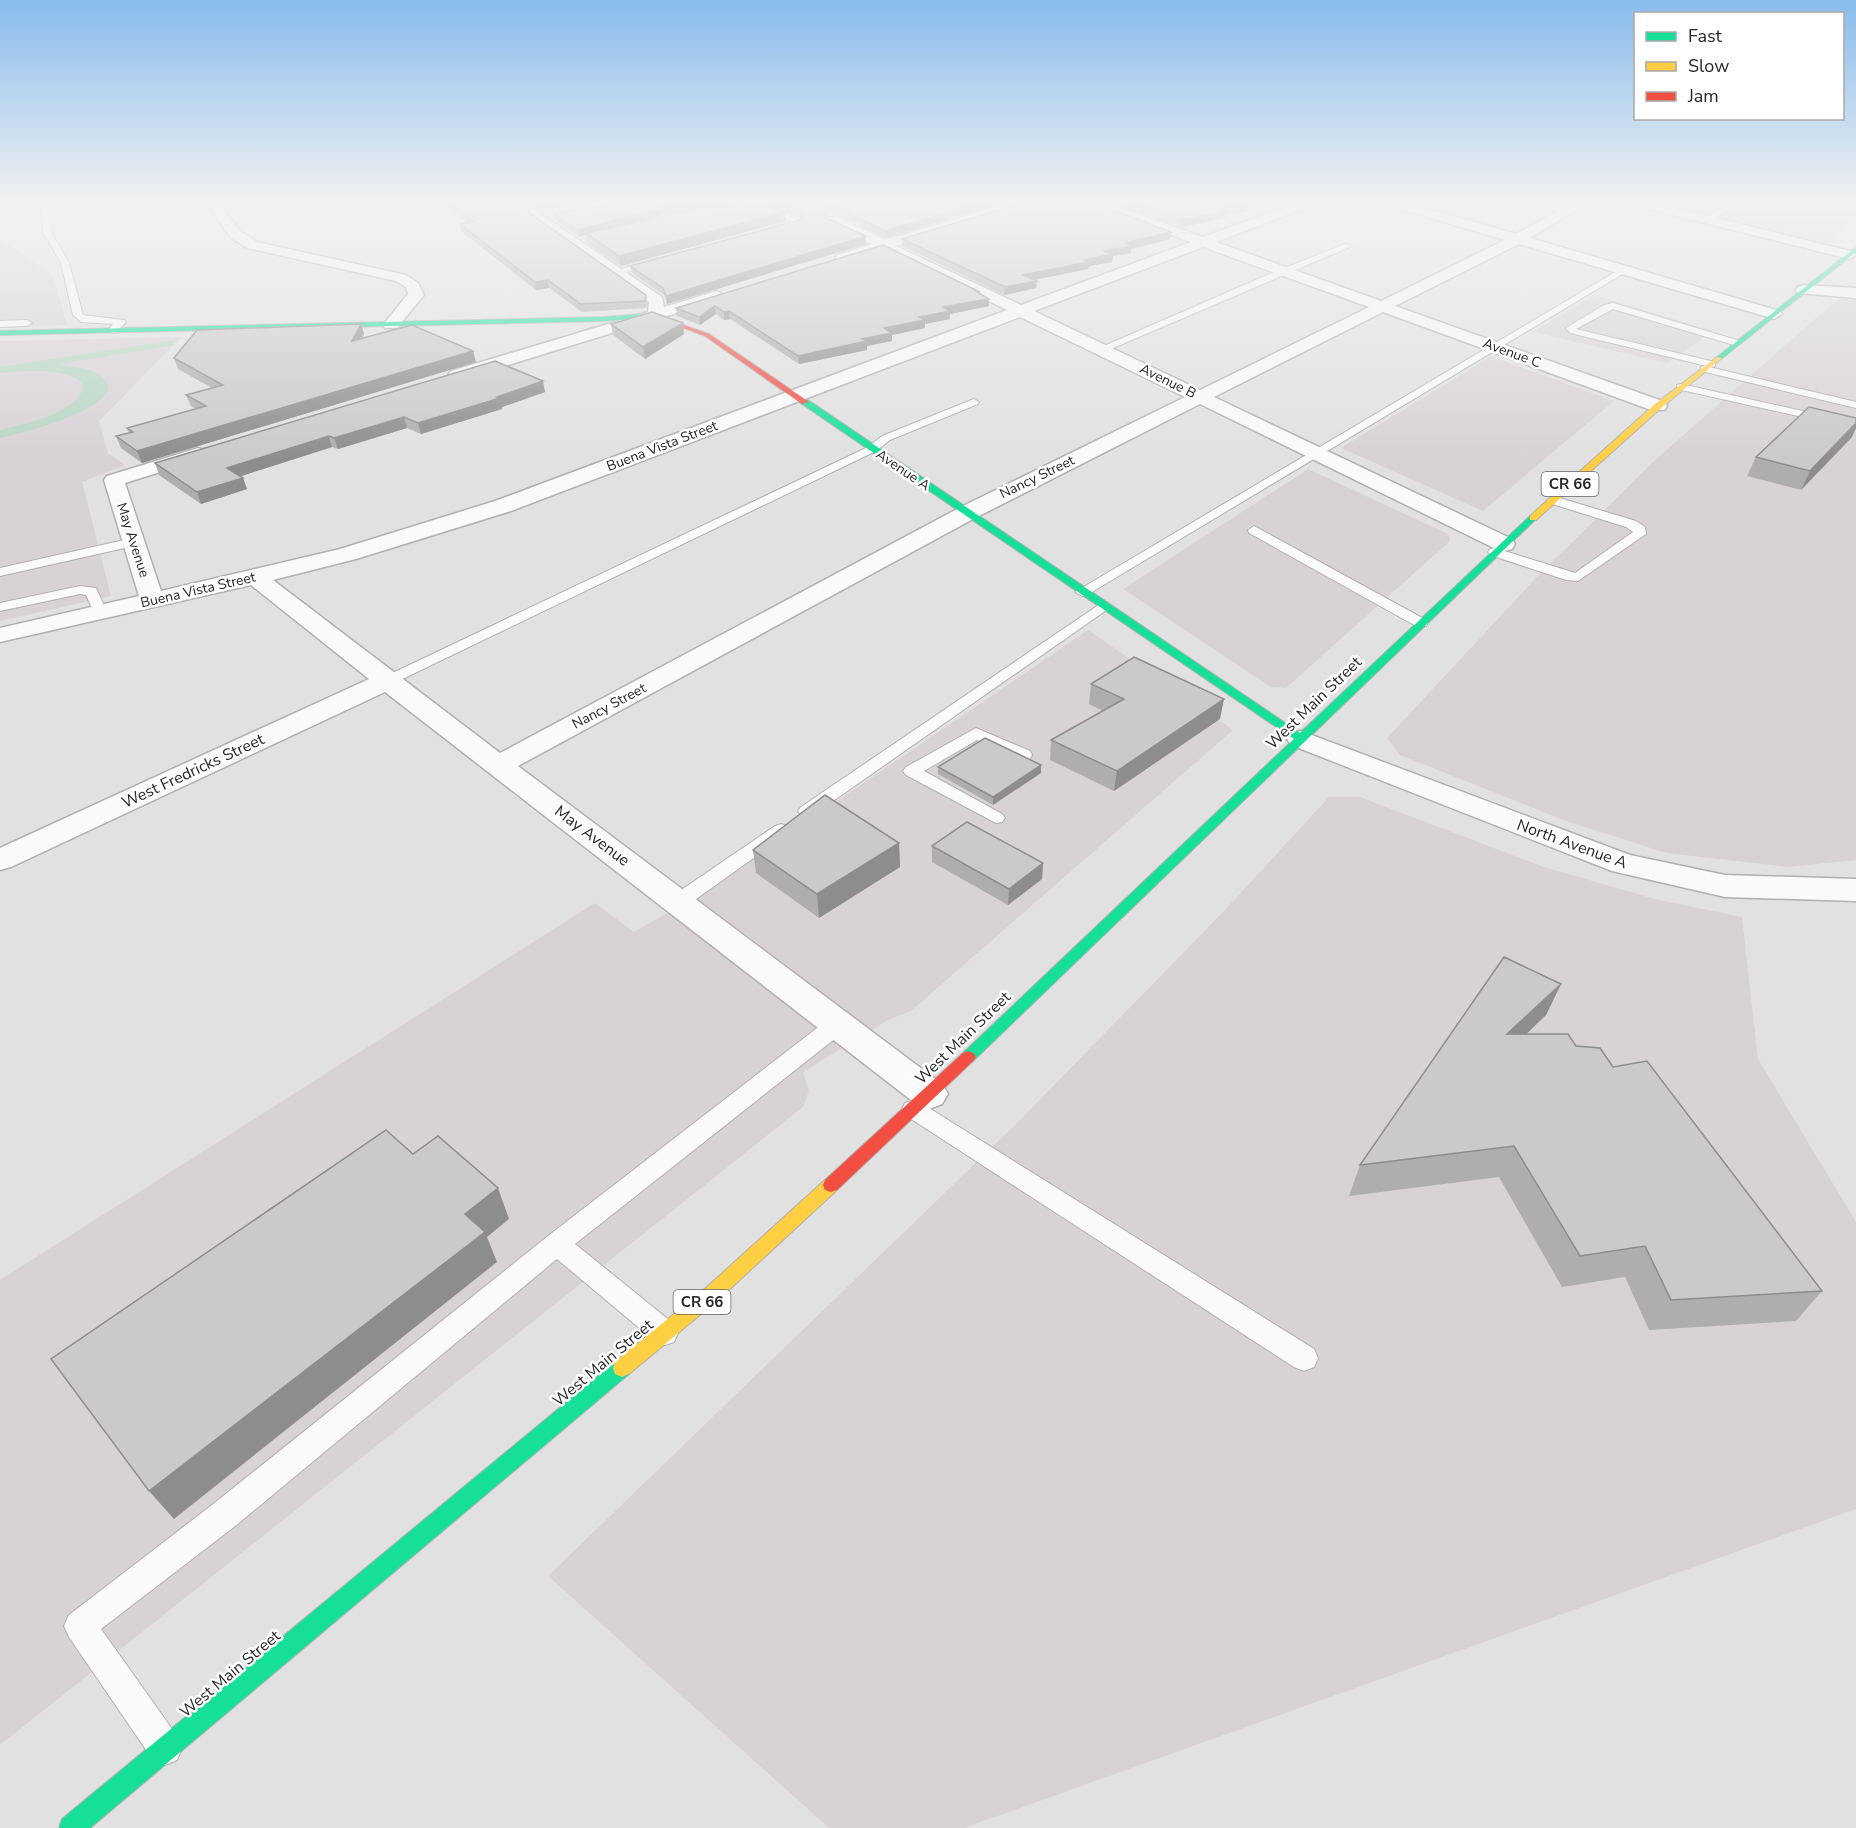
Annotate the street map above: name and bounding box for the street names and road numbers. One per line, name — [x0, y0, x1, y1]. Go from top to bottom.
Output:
street label: Avenue C — [1480, 334, 1544, 372]
street label: Avenue B — [1137, 359, 1199, 403]
street label: Buena Vista Street — [604, 416, 720, 476]
street label: Avenue A — [872, 445, 934, 495]
street label: Nancy Street — [996, 451, 1078, 503]
road number: CR 66 — [1542, 472, 1598, 496]
street label: May Avenue — [112, 500, 154, 580]
street label: Buena Vista Street — [139, 568, 257, 612]
street label: West Main Street — [1261, 651, 1367, 754]
street label: Nancy Street — [569, 678, 649, 733]
street label: West Fredricks Street — [118, 728, 268, 814]
street label: May Avenue — [550, 800, 634, 872]
street label: North Avenue A — [1514, 814, 1631, 874]
street label: West Main Street — [910, 986, 1016, 1089]
road number: CR 66 — [674, 1290, 730, 1314]
street label: West Main Street — [548, 1314, 658, 1412]
street label: West Main Street — [175, 1625, 285, 1723]

